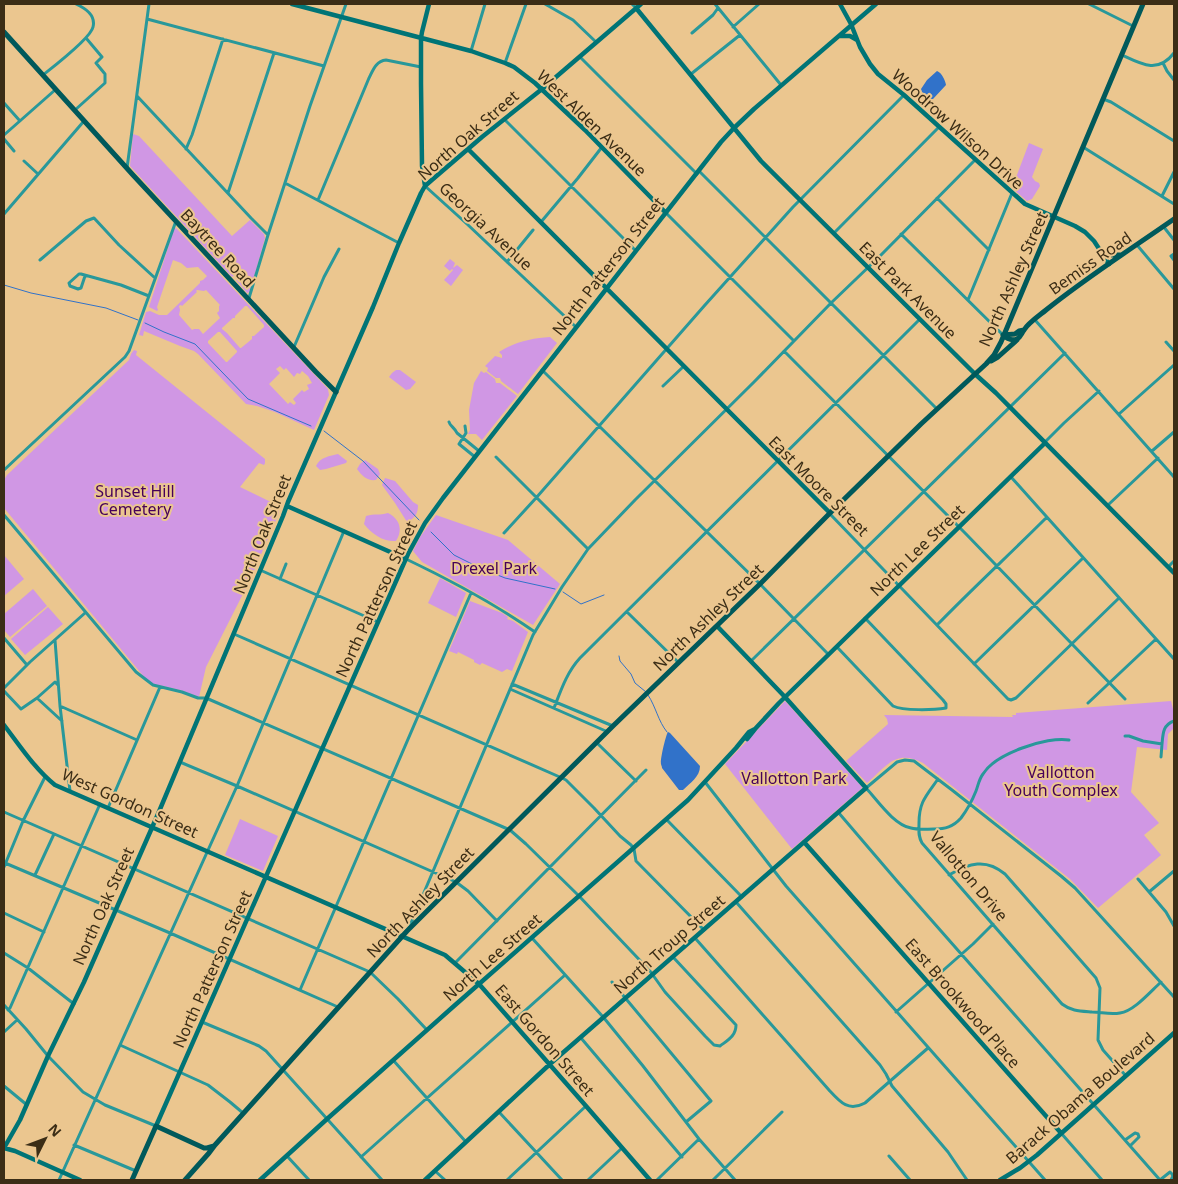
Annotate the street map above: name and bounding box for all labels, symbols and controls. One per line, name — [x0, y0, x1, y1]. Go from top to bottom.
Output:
street label: Woodrow Wilson Drive — [887, 64, 1029, 194]
street label: West Alden Avenue — [532, 65, 652, 181]
street label: North Oak Street — [413, 85, 523, 185]
street label: Georgia Avenue — [435, 177, 537, 275]
street label: North Patterson Street — [547, 192, 669, 340]
street label: Baytree Road — [176, 204, 260, 292]
street label: North Ashley Street — [973, 208, 1053, 350]
street label: Bemiss Road — [1044, 226, 1136, 300]
street label: East Park Avenue — [854, 236, 962, 344]
street label: East Moore Street — [764, 431, 874, 541]
street label: North Oak Street — [228, 471, 296, 597]
park label: Sunset Hill Cemetery — [95, 480, 175, 520]
street label: North Lee Street — [865, 499, 969, 601]
street label: North Patterson Street — [330, 517, 422, 681]
park label: Drexel Park — [451, 557, 537, 579]
street label: North Ashley Street — [648, 558, 768, 676]
park label: Vallotton Youth Complex — [1004, 761, 1118, 801]
street label: West Gordon Street — [58, 763, 202, 843]
park label: Vallotton Park — [741, 767, 847, 789]
street label: Vallotton Drive — [925, 826, 1013, 926]
street label: North Ashley Street — [361, 842, 479, 962]
street label: North Oak Street — [67, 843, 139, 969]
street label: North Patterson Street — [167, 887, 257, 1051]
street label: North Troup Street — [609, 889, 730, 999]
street label: North Lee Street — [438, 908, 546, 1006]
street label: East Brookwood Place — [900, 933, 1026, 1073]
street label: East Gordon Street — [490, 979, 600, 1101]
street label: Barack Obama Boulevard — [1001, 1027, 1159, 1169]
north arrow — [20, 1114, 70, 1164]
text: N — [44, 1119, 66, 1141]

